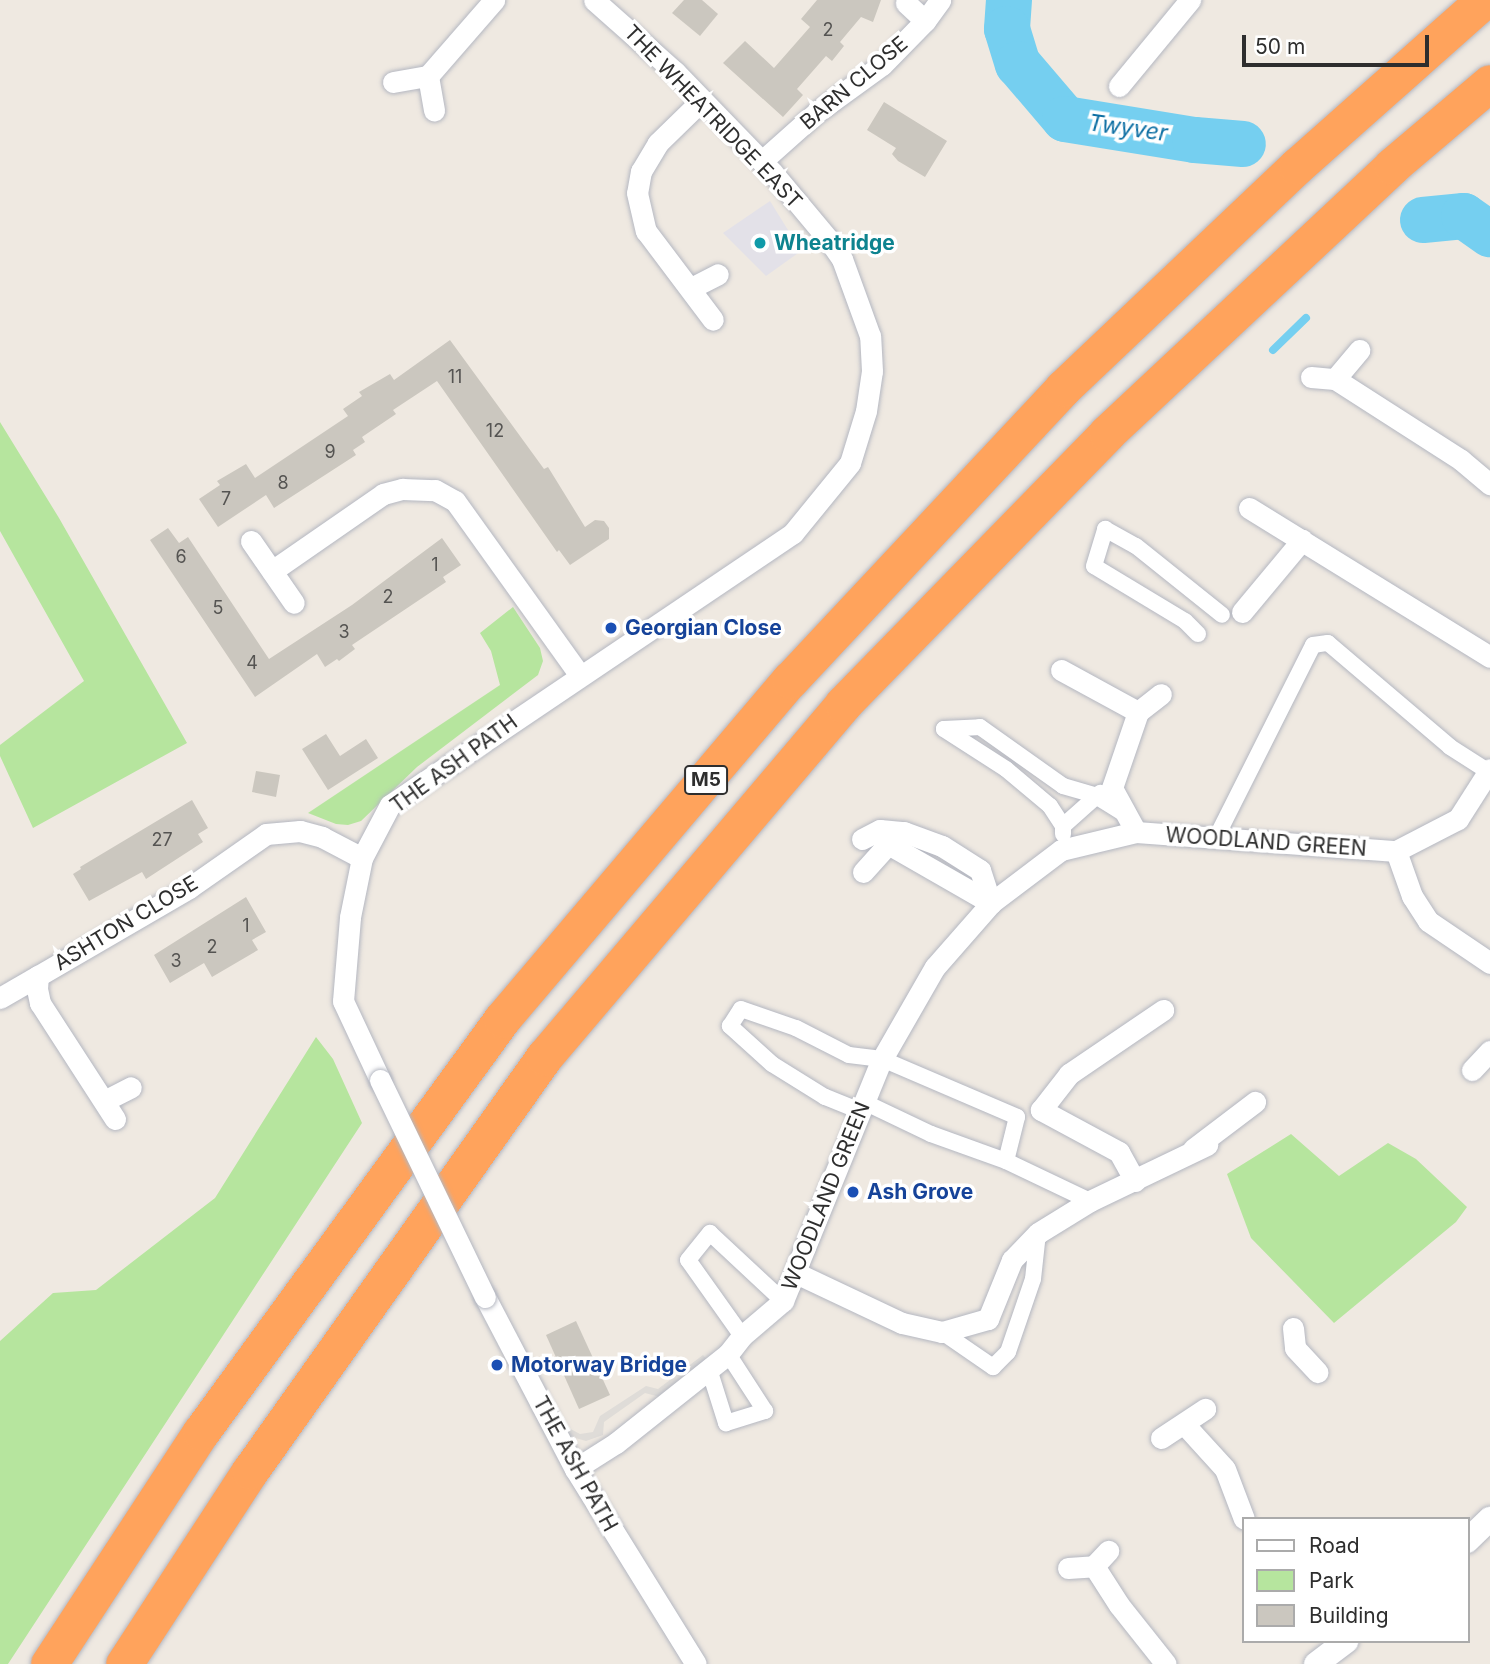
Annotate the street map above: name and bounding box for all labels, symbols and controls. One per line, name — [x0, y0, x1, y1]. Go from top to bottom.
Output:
house number: 2 — [823, 19, 833, 41]
street label: THE WHEATRIDGE EAST — [619, 20, 807, 214]
scale bar — [1245, 21, 1432, 65]
street label: BARN CLOSE — [795, 31, 913, 135]
text: 50 m — [1255, 34, 1305, 59]
water label: Twyver — [1087, 109, 1169, 147]
place label: Wheatridge — [774, 230, 895, 256]
marker: Wheatridge — [752, 235, 768, 251]
house number: 11 — [448, 366, 462, 388]
house number: 12 — [486, 420, 504, 442]
house number: 9 — [324, 441, 336, 463]
house number: 8 — [277, 472, 289, 494]
house number: 7 — [221, 488, 231, 510]
house number: 6 — [175, 546, 187, 568]
house number: 1 — [431, 554, 439, 576]
house number: 2 — [383, 586, 393, 608]
house number: 5 — [213, 597, 223, 619]
place label: Georgian Close — [625, 615, 782, 641]
marker: Georgian Close — [603, 620, 619, 636]
house number: 3 — [338, 621, 350, 643]
house number: 4 — [246, 652, 258, 674]
street label: THE ASH PATH — [386, 709, 522, 819]
road number: M5 — [683, 764, 729, 796]
street label: WOODLAND GREEN — [1165, 822, 1367, 862]
house number: 27 — [151, 829, 173, 851]
street label: ASHTON CLOSE — [50, 870, 202, 976]
house number: 1 — [242, 915, 250, 937]
house number: 2 — [207, 936, 217, 958]
house number: 3 — [170, 950, 182, 972]
street label: WOODLAND GREEN — [777, 1098, 875, 1294]
place label: Ash Grove — [867, 1179, 973, 1205]
marker: Ash Grove — [845, 1184, 861, 1200]
place label: Motorway Bridge — [511, 1352, 687, 1378]
marker: Motorway Bridge — [489, 1357, 505, 1373]
street label: THE ASH PATH — [527, 1392, 623, 1536]
legend — [1242, 1517, 1469, 1643]
text: Road — [1309, 1533, 1360, 1558]
text: Park — [1309, 1568, 1354, 1593]
text: Building — [1309, 1603, 1389, 1628]

